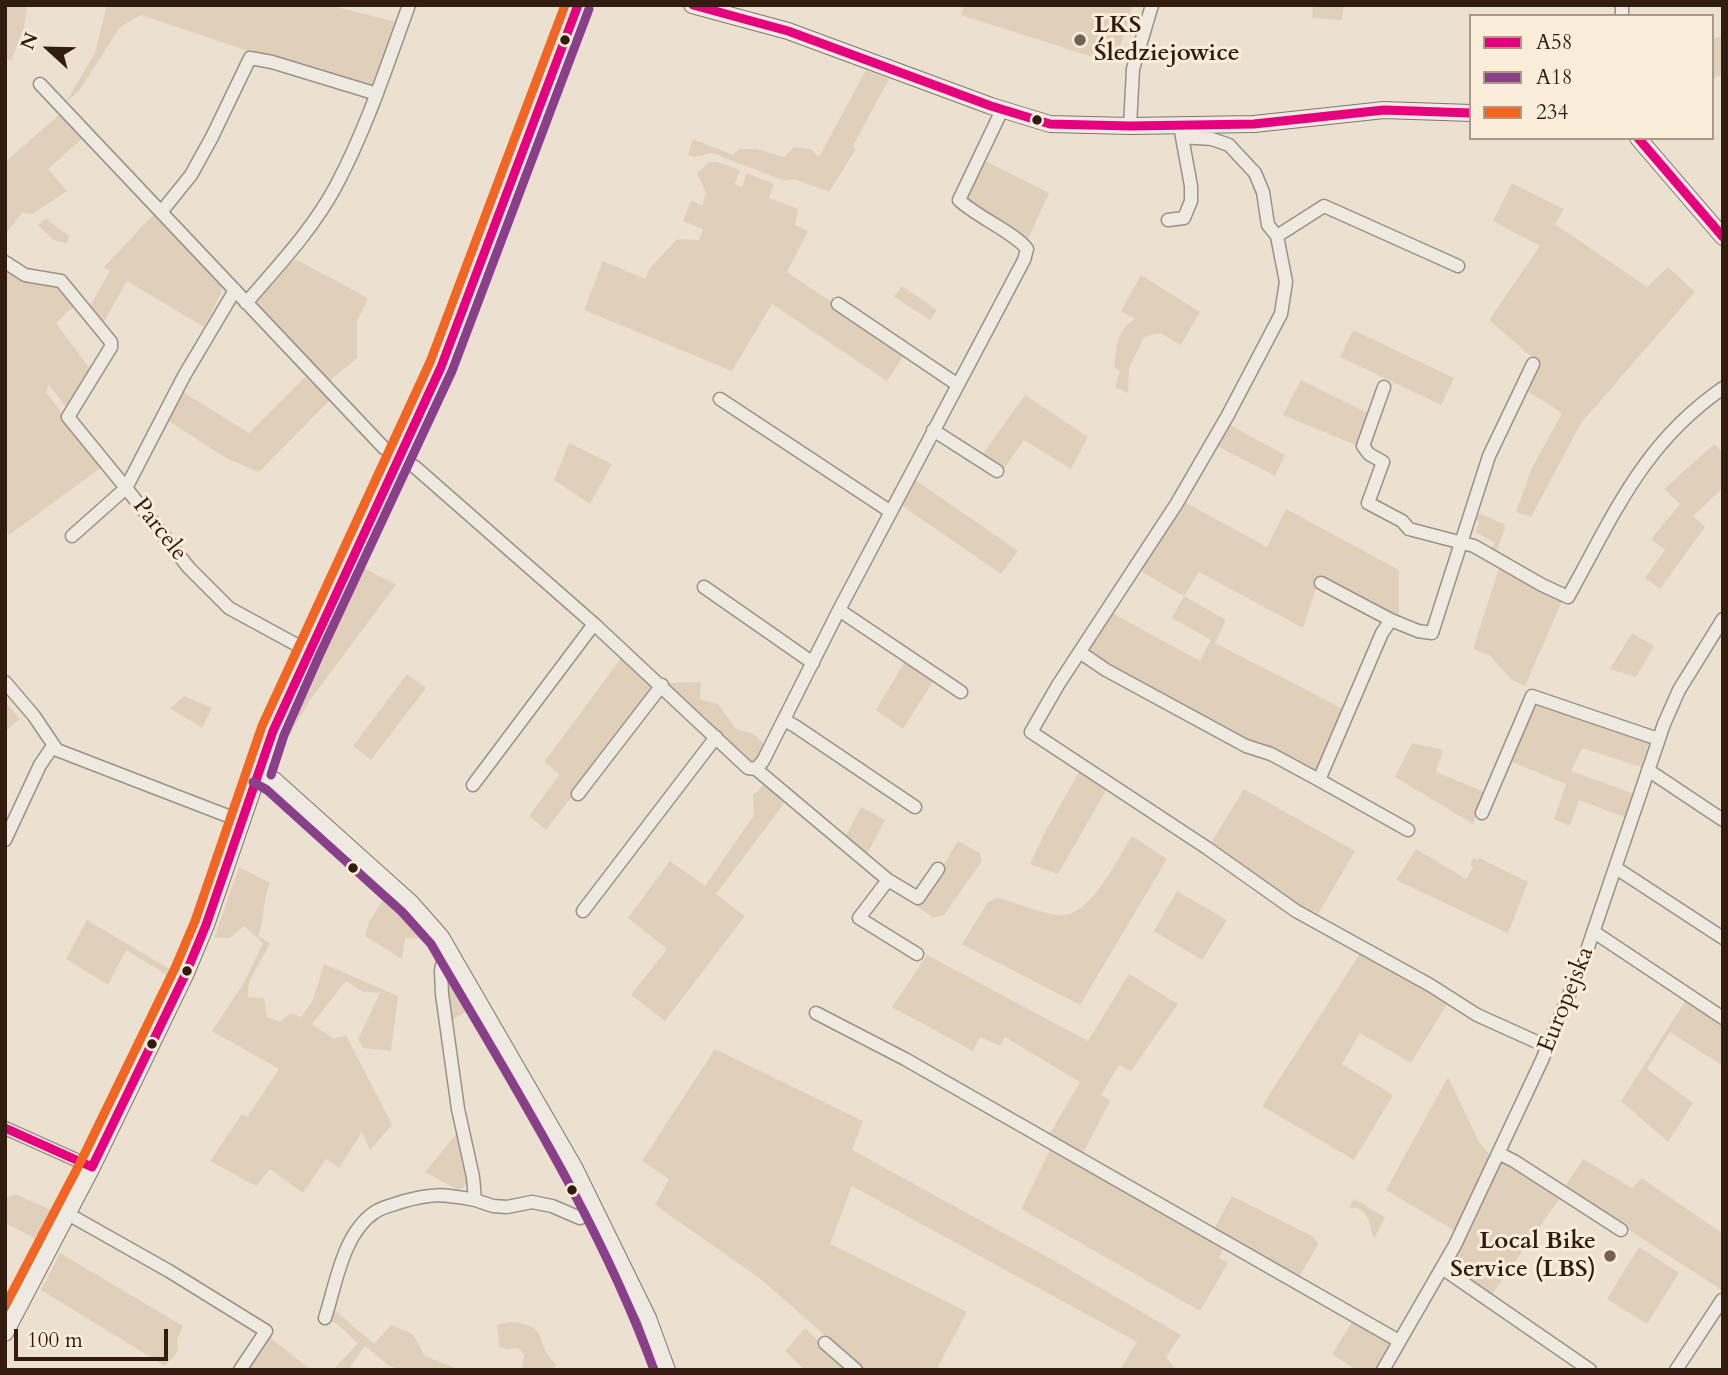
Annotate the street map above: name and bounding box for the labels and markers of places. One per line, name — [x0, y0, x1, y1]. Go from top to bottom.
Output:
place label: LKS Śledziejowice — [1094, 12, 1240, 68]
marker: LKS Śledziejowice — [1072, 32, 1088, 48]
unlabelled marker — [558, 33, 572, 47]
unlabelled marker — [1030, 113, 1044, 127]
unlabelled marker — [346, 861, 360, 875]
unlabelled marker — [180, 964, 194, 978]
unlabelled marker — [145, 1037, 159, 1051]
unlabelled marker — [565, 1183, 579, 1197]
place label: Local Bike Service (LBS) — [1450, 1228, 1596, 1284]
marker: Local Bike Service (LBS) — [1602, 1248, 1618, 1264]

